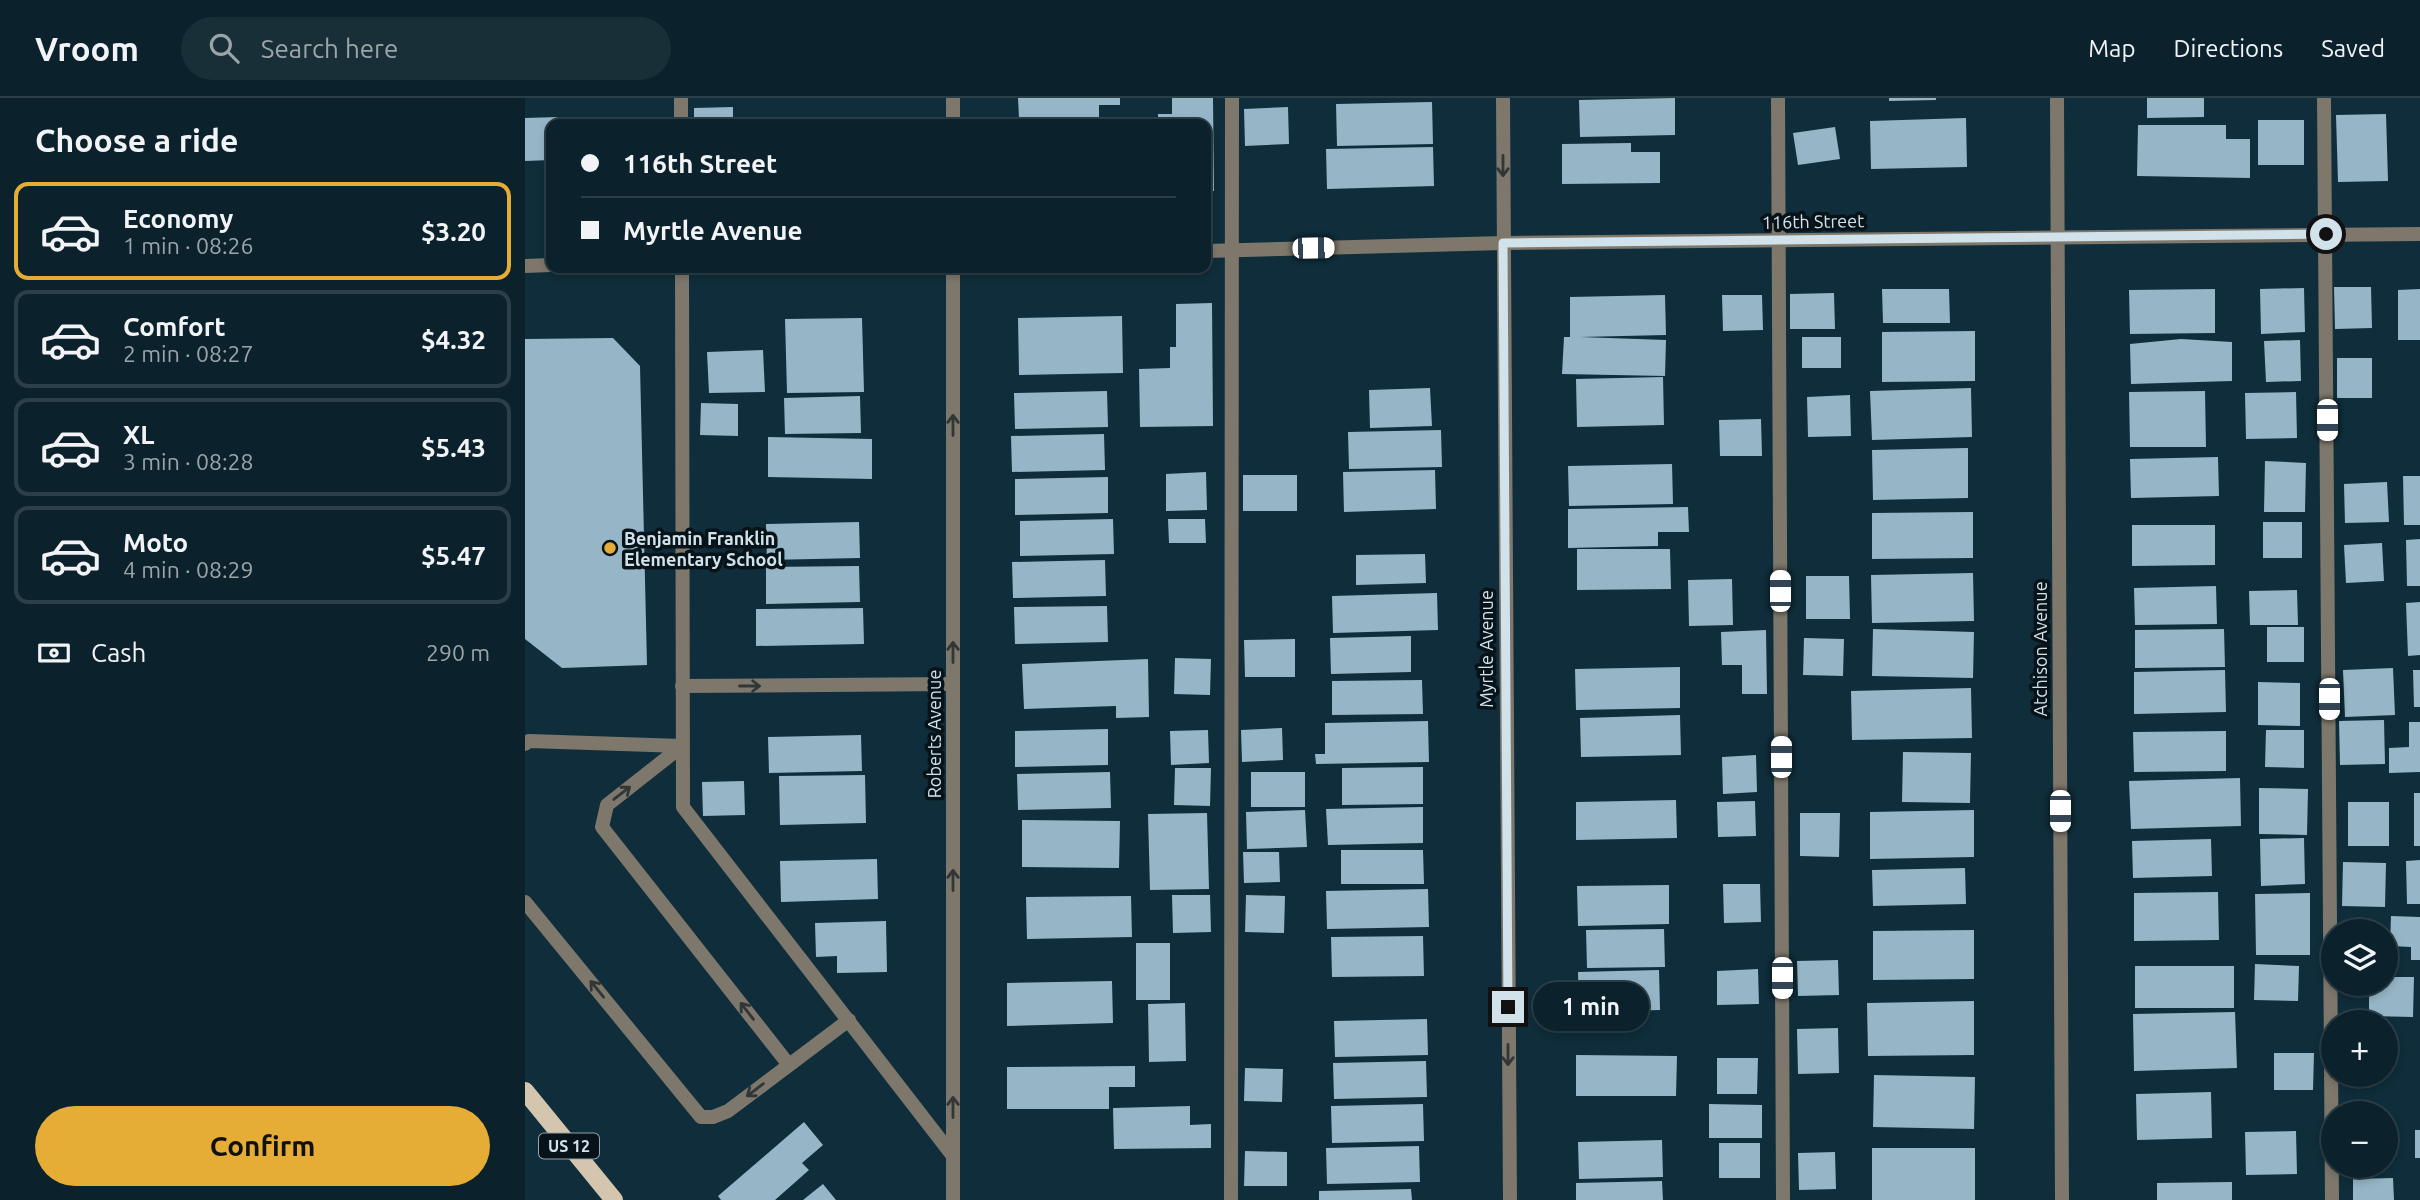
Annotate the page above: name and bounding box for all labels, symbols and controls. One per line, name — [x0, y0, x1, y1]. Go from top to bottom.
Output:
search box — [181, 17, 671, 80]
icon: search — [205, 29, 243, 67]
text: Vroom — [35, 30, 139, 67]
text: Search here — [261, 34, 398, 63]
text: Map — [2088, 35, 2135, 62]
text: Directions — [2173, 35, 2283, 62]
text: Saved — [2321, 35, 2385, 62]
text: Choose a ride — [35, 122, 238, 158]
text: 116th Street — [623, 149, 777, 178]
one-way arrow — [1496, 154, 1510, 177]
icon: car — [39, 200, 102, 263]
text: Economy — [123, 204, 233, 233]
street label: 116th Street — [1762, 210, 1864, 232]
text: Myrtle Avenue — [623, 216, 802, 245]
text: $3.20 — [421, 217, 486, 246]
route start — [2310, 218, 2342, 250]
text: 1 min · 08:26 — [123, 233, 254, 258]
car — [1292, 237, 1335, 259]
icon: car — [39, 308, 102, 371]
text: Comfort — [123, 312, 226, 341]
text: $4.32 — [421, 325, 486, 354]
text: 2 min · 08:27 — [123, 341, 254, 366]
car — [2317, 399, 2338, 441]
one-way arrow — [946, 413, 960, 436]
icon: car — [39, 416, 102, 479]
text: XL — [123, 420, 154, 449]
text: $5.43 — [421, 433, 486, 462]
text: 3 min · 08:28 — [123, 449, 254, 474]
icon: car — [39, 524, 102, 587]
text: Moto — [123, 528, 188, 557]
place label: Benjamin Franklin Elementary School — [624, 528, 783, 569]
marker: Benjamin Franklin Elementary School — [602, 540, 618, 556]
text: $5.47 — [421, 541, 486, 570]
text: 4 min · 08:29 — [123, 557, 254, 582]
car — [1770, 570, 1791, 612]
street label: Atchison Avenue — [2030, 581, 2050, 717]
street label: Myrtle Avenue — [1476, 590, 1496, 708]
icon: cash — [35, 634, 73, 672]
text: Cash — [91, 638, 146, 667]
text: 290 m — [426, 640, 490, 665]
one-way arrow — [946, 641, 960, 664]
street label: Roberts Avenue — [924, 670, 944, 798]
car — [2319, 678, 2340, 720]
one-way arrow — [739, 679, 762, 693]
car — [1771, 736, 1792, 778]
one-way arrow — [612, 785, 630, 800]
car — [2050, 790, 2071, 832]
one-way arrow — [946, 868, 960, 891]
map controls — [2321, 919, 2398, 1178]
button: layers — [2321, 919, 2398, 996]
car — [1772, 957, 1793, 999]
one-way arrow — [589, 981, 604, 999]
callout: 1 min — [1532, 982, 1648, 1032]
route end — [1492, 991, 1524, 1023]
text: 1 min — [1562, 994, 1620, 1019]
one-way arrow — [740, 1003, 755, 1021]
button: + — [2321, 1010, 2398, 1087]
one-way arrow — [1502, 1043, 1515, 1066]
one-way arrow — [746, 1082, 765, 1097]
one-way arrow — [946, 1096, 960, 1119]
button: − — [2321, 1101, 2398, 1178]
button: Confirm — [35, 1106, 490, 1186]
road number: US 12 — [539, 1134, 599, 1158]

